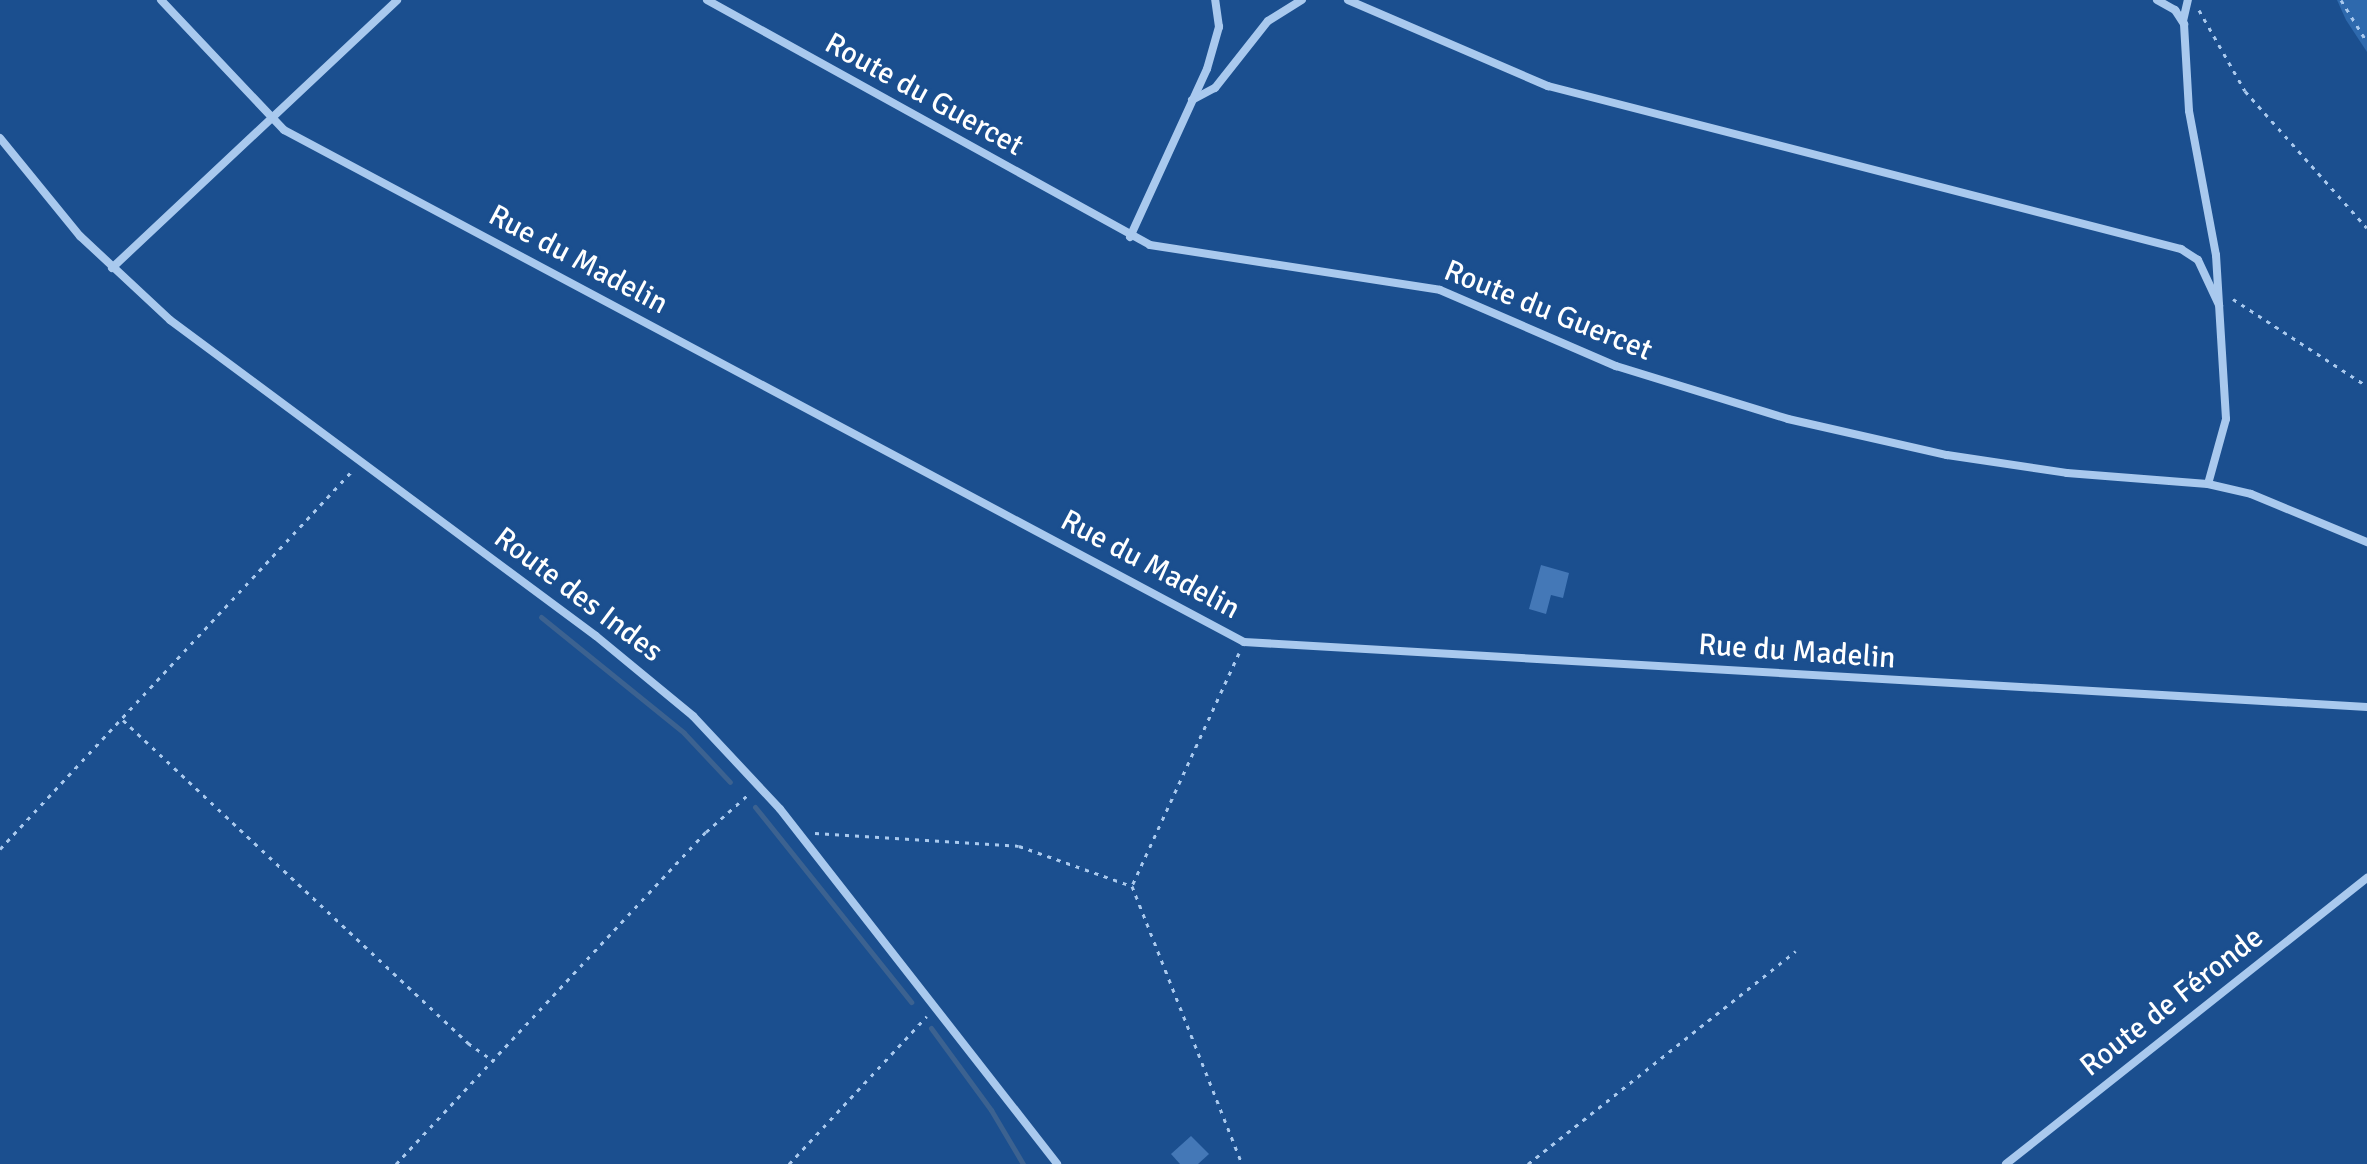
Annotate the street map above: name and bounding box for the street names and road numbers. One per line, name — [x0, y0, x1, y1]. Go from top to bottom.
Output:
street label: Route du Guercet — [819, 26, 1029, 164]
street label: Rue du Madelin — [482, 198, 674, 322]
street label: Route du Guercet — [1439, 253, 1657, 369]
street label: Rue du Madelin — [1054, 503, 1246, 627]
street label: Route des Indes — [487, 520, 669, 670]
street label: Rue du Madelin — [1697, 627, 1897, 677]
street label: Route de Féronde — [2073, 919, 2271, 1085]

